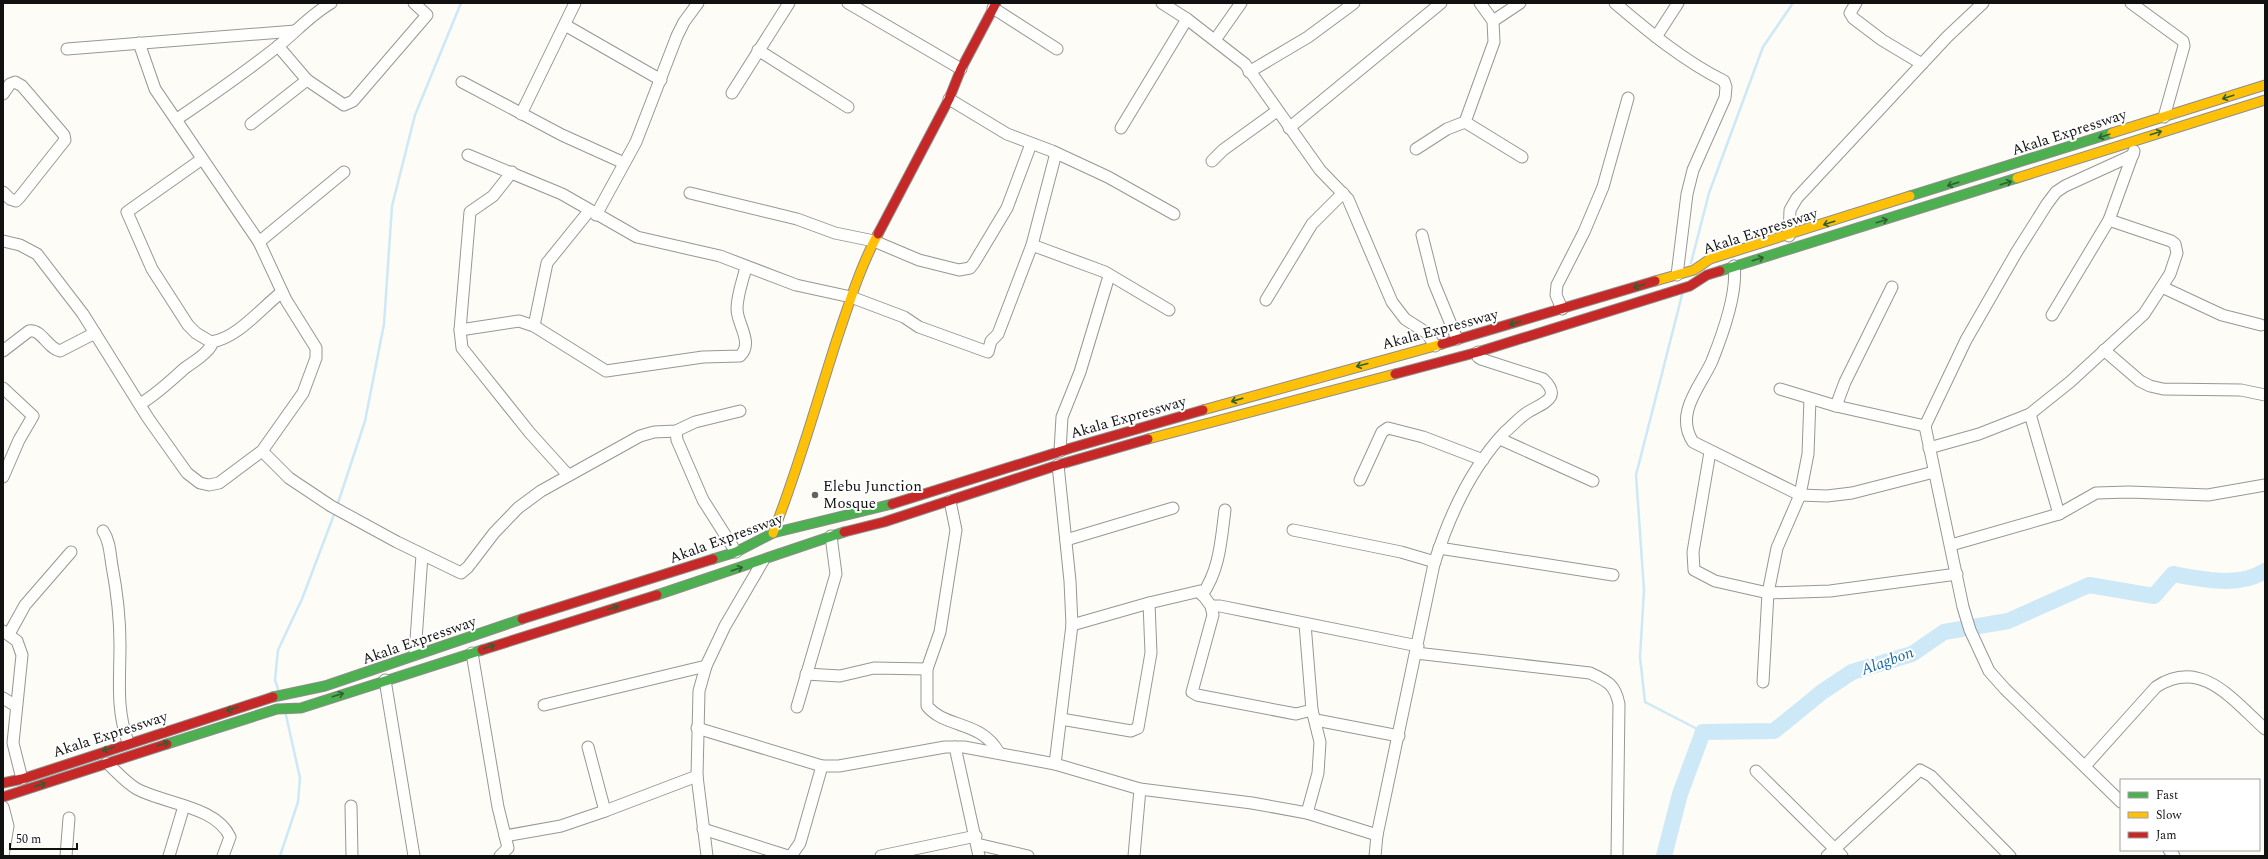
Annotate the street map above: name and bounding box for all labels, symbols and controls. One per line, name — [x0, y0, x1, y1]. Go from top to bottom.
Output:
one-way arrow — [2221, 94, 2234, 101]
street label: Akala Expressway — [2009, 103, 2130, 162]
one-way arrow — [2150, 129, 2163, 136]
one-way arrow — [2098, 133, 2111, 140]
one-way arrow — [2000, 178, 2012, 186]
one-way arrow — [1947, 181, 1960, 188]
street label: Akala Expressway — [1700, 202, 1821, 261]
one-way arrow — [1875, 217, 1888, 224]
one-way arrow — [1823, 220, 1836, 227]
one-way arrow — [1751, 255, 1764, 262]
one-way arrow — [1633, 283, 1646, 290]
street label: Akala Expressway — [1379, 303, 1502, 356]
one-way arrow — [1508, 320, 1521, 327]
one-way arrow — [1356, 361, 1369, 369]
street label: Akala Expressway — [1068, 390, 1190, 445]
one-way arrow — [1231, 397, 1244, 404]
place label: Elebu Junction Mosque — [823, 475, 922, 515]
marker: Elebu Junction Mosque — [810, 490, 820, 500]
street label: Akala Expressway — [666, 507, 787, 570]
one-way arrow — [730, 565, 743, 572]
one-way arrow — [606, 604, 619, 611]
street label: Akala Expressway — [359, 610, 480, 671]
water label: Alagbon — [1857, 640, 1918, 682]
one-way arrow — [482, 643, 495, 650]
one-way arrow — [332, 691, 344, 699]
street label: Akala Expressway — [50, 705, 171, 764]
one-way arrow — [226, 706, 239, 713]
one-way arrow — [157, 740, 169, 748]
one-way arrow — [102, 746, 115, 753]
legend — [2120, 779, 2260, 851]
one-way arrow — [33, 781, 46, 788]
text: Fast — [2156, 786, 2178, 805]
text: Slow — [2156, 806, 2182, 825]
scale bar — [10, 825, 77, 851]
text: Jam — [2156, 826, 2177, 845]
text: 50 m — [16, 830, 41, 849]

